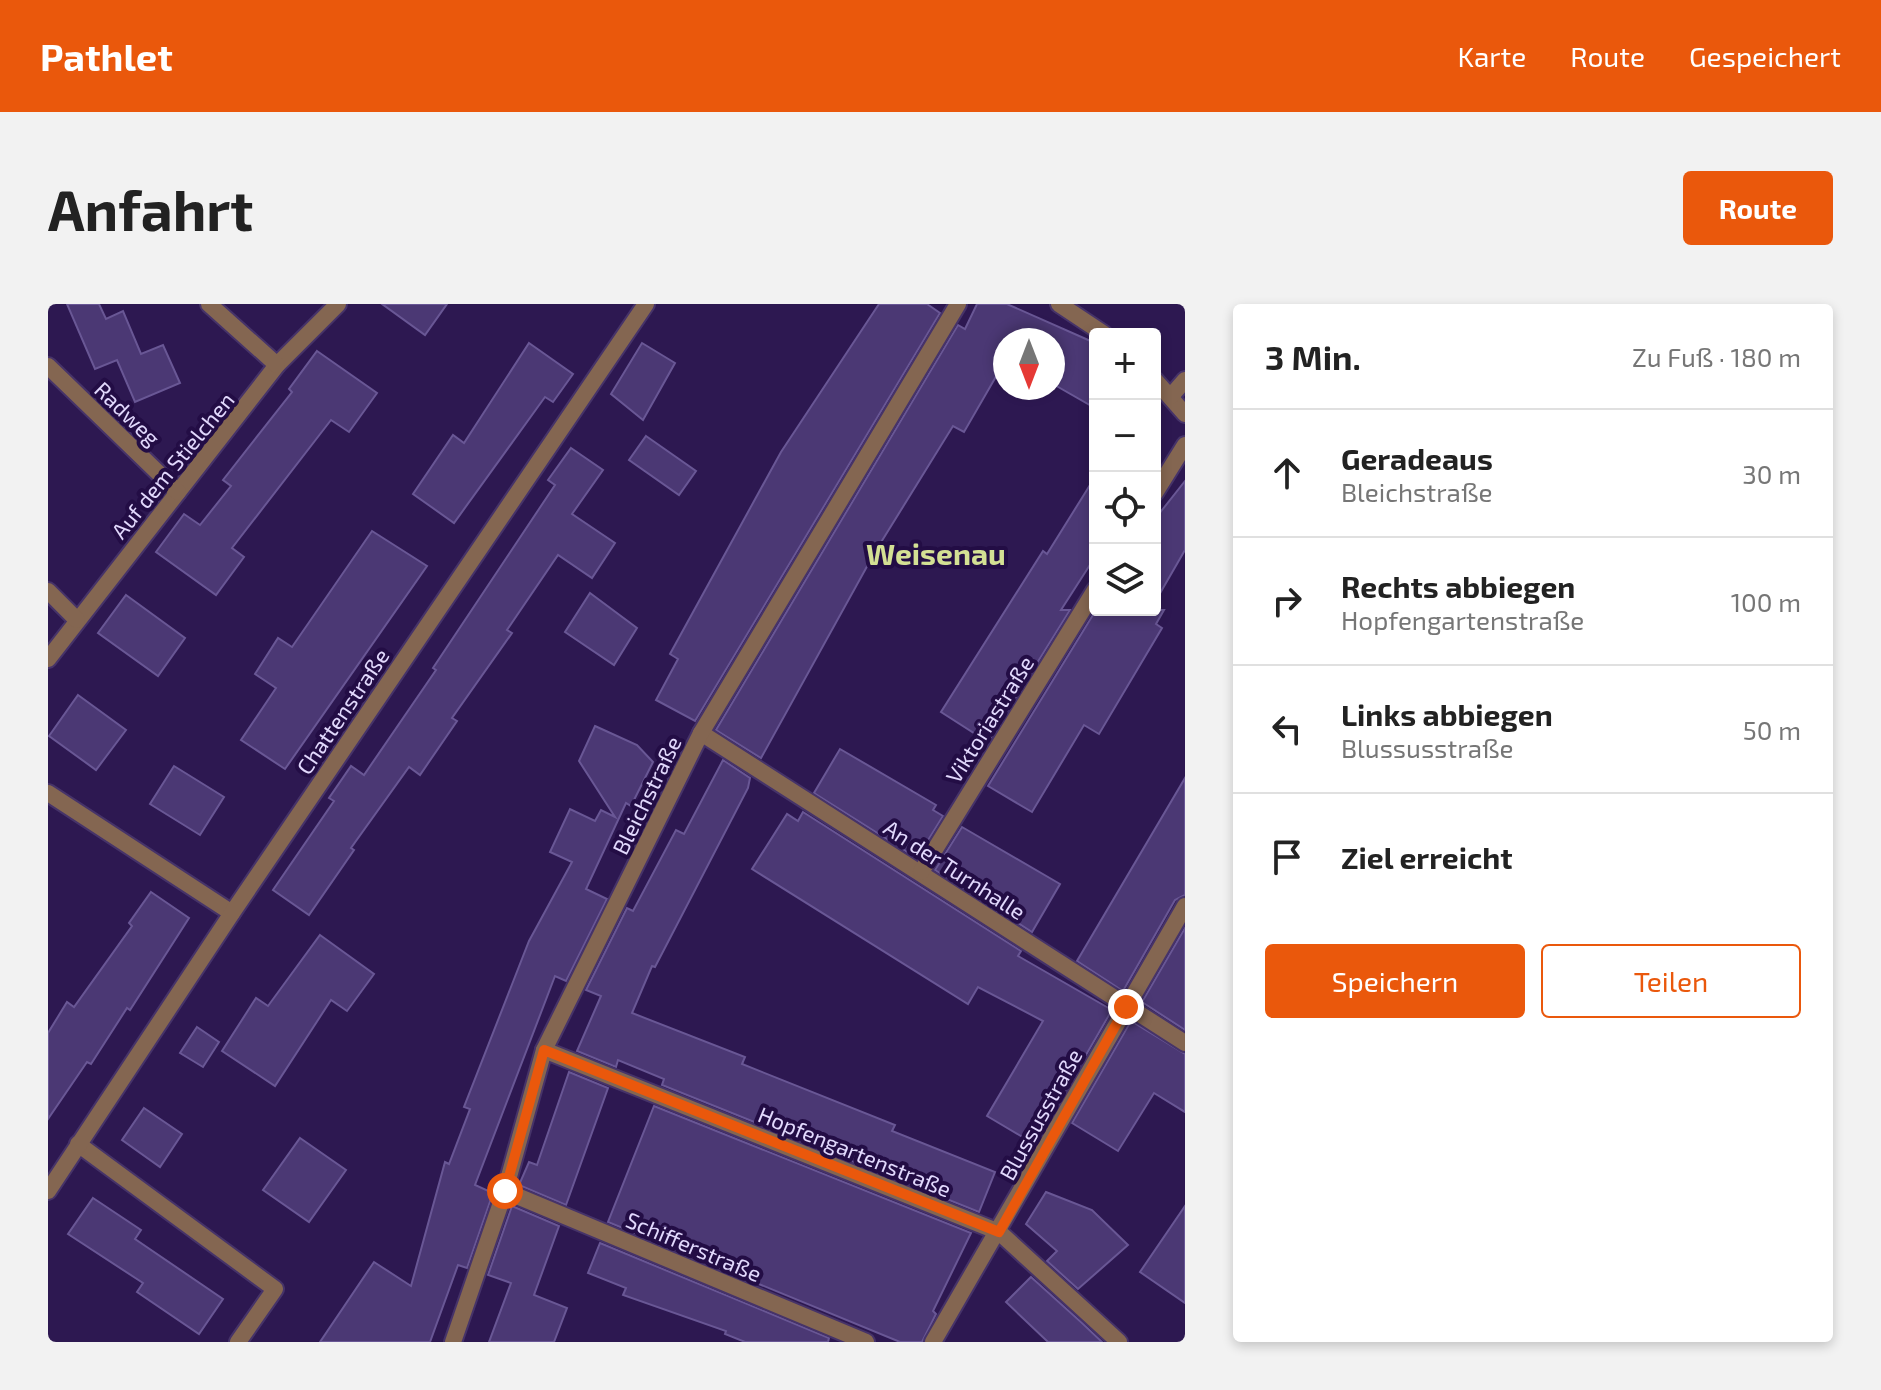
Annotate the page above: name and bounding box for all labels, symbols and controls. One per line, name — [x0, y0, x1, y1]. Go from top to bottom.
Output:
text: Pathlet — [40, 33, 173, 79]
text: Karte — [1457, 39, 1526, 73]
text: Route — [1570, 39, 1645, 73]
text: Gespeichert — [1689, 39, 1841, 73]
button: Route — [1683, 171, 1833, 245]
text: Anfahrt — [48, 175, 253, 242]
north arrow — [993, 328, 1065, 400]
map controls — [1089, 328, 1161, 616]
button: + — [1089, 328, 1161, 400]
text: 3 Min. — [1265, 336, 1361, 377]
text: Zu Fuß · 180 m — [1632, 341, 1801, 372]
street label: Radweg — [90, 376, 166, 450]
street label: Auf dem Stielchen — [105, 387, 239, 543]
button: − — [1089, 400, 1161, 472]
text: Geradeaus — [1341, 440, 1493, 476]
icon: ahead — [1265, 451, 1309, 495]
text: 30 m — [1742, 458, 1801, 489]
button: locate — [1089, 472, 1161, 544]
text: Bleichstraße — [1341, 476, 1492, 507]
district label: Weisenau — [866, 535, 1006, 571]
button: layers — [1089, 544, 1161, 616]
text: Rechts abbiegen — [1341, 568, 1575, 604]
icon: right — [1265, 579, 1309, 623]
text: 100 m — [1731, 586, 1801, 617]
text: Hopfengartenstraße — [1341, 604, 1584, 635]
street label: Chattenstraße — [290, 643, 394, 779]
street label: Viktoriastraße — [940, 651, 1038, 787]
text: Links abbiegen — [1341, 696, 1553, 732]
icon: left — [1265, 707, 1309, 751]
text: 50 m — [1743, 714, 1801, 745]
street label: Bleichstraße — [606, 732, 686, 858]
text: Blussusstraße — [1341, 732, 1513, 763]
street label: An der Turnhalle — [879, 814, 1031, 924]
icon: arrive — [1265, 835, 1309, 879]
text: Ziel erreicht — [1341, 839, 1513, 875]
button: Speichern — [1265, 944, 1525, 1018]
button: Teilen — [1541, 944, 1801, 1018]
route end — [1108, 989, 1144, 1025]
street label: Blussusstraße — [993, 1044, 1087, 1184]
street label: Hopfengartenstraße — [755, 1100, 955, 1202]
route start — [487, 1173, 523, 1209]
street label: Schifferstraße — [622, 1206, 766, 1286]

